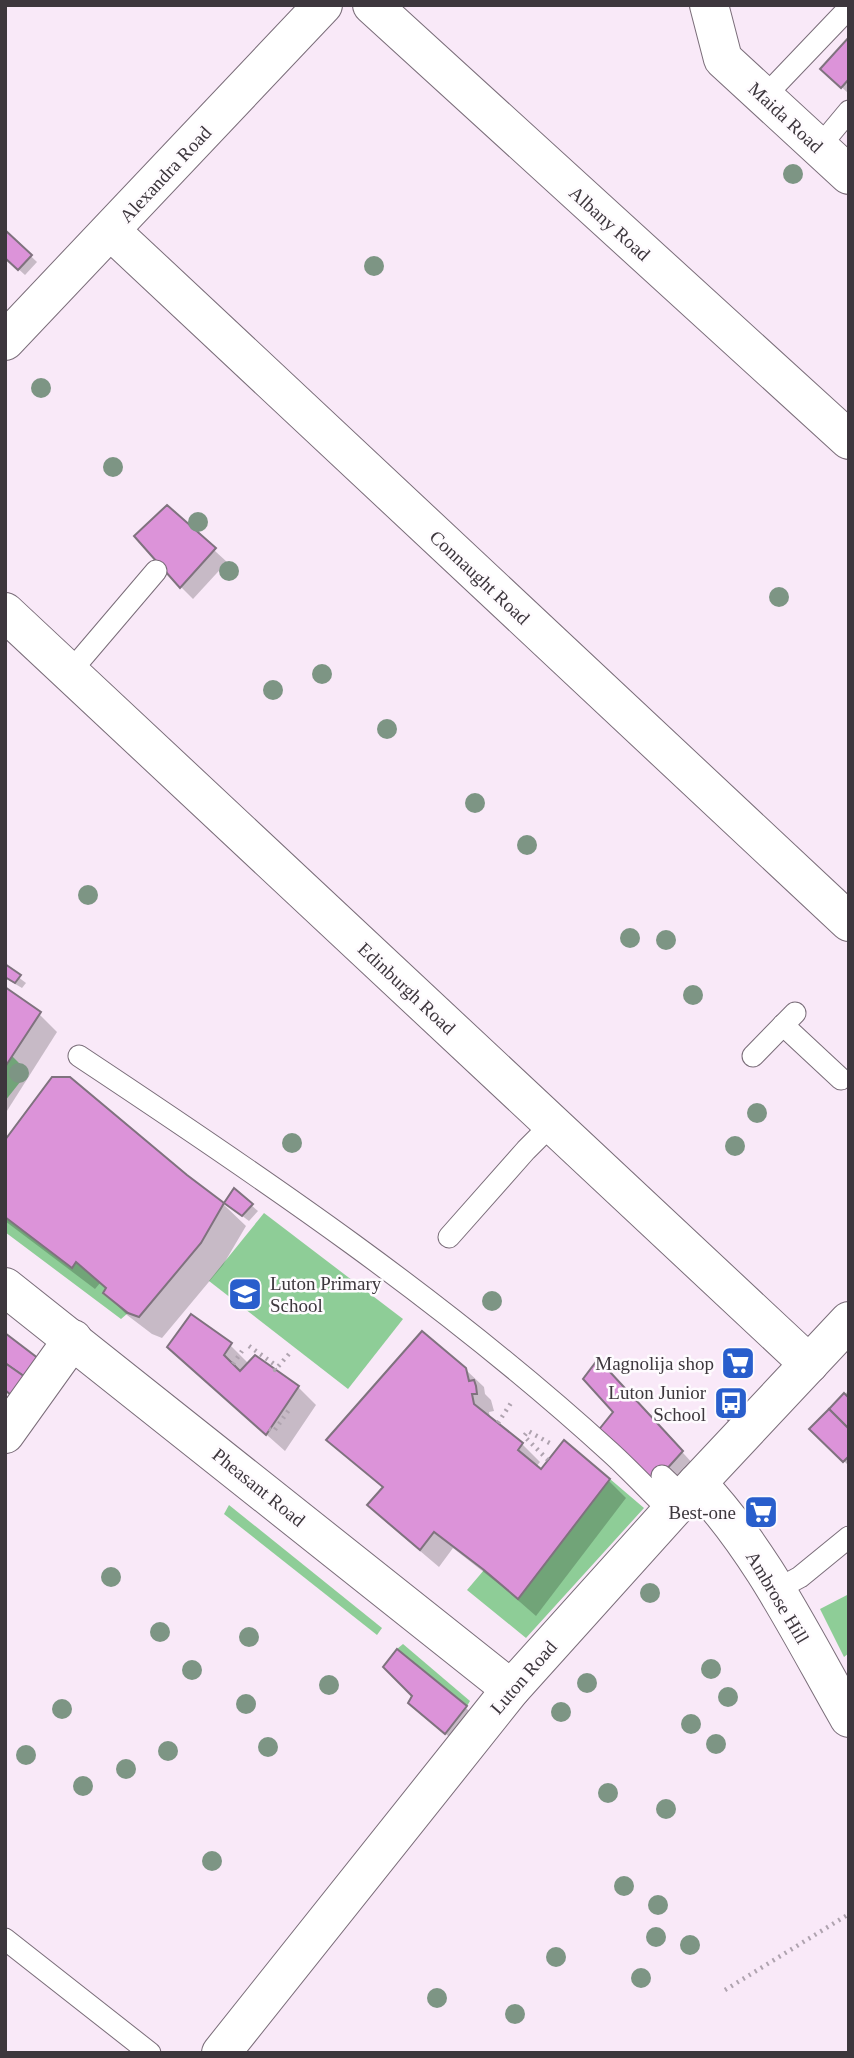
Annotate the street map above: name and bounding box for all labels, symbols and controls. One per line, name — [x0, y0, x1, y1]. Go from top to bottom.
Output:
street label: Maida Road — [744, 78, 827, 157]
street label: Alexandra Road — [115, 121, 216, 227]
street label: Albany Road — [565, 182, 655, 265]
street label: Connaught Road — [426, 526, 534, 629]
street label: Edinburgh Road — [354, 938, 460, 1039]
place label: Luton Primary School — [270, 1273, 382, 1316]
school or university icon: Luton Primary School — [226, 1275, 264, 1313]
supermarket icon: Magnolija shop — [719, 1344, 757, 1382]
place label: Magnolija shop — [595, 1353, 714, 1374]
place label: Luton Junior School — [608, 1382, 707, 1425]
bus stop icon: Luton Junior School — [712, 1384, 750, 1422]
street label: Pheasant Road — [208, 1444, 309, 1531]
supermarket icon: Best-one — [742, 1493, 780, 1531]
place label: Best-one — [668, 1502, 736, 1523]
street label: Ambrose Hill — [742, 1547, 813, 1647]
street label: Luton Road — [486, 1636, 561, 1718]

